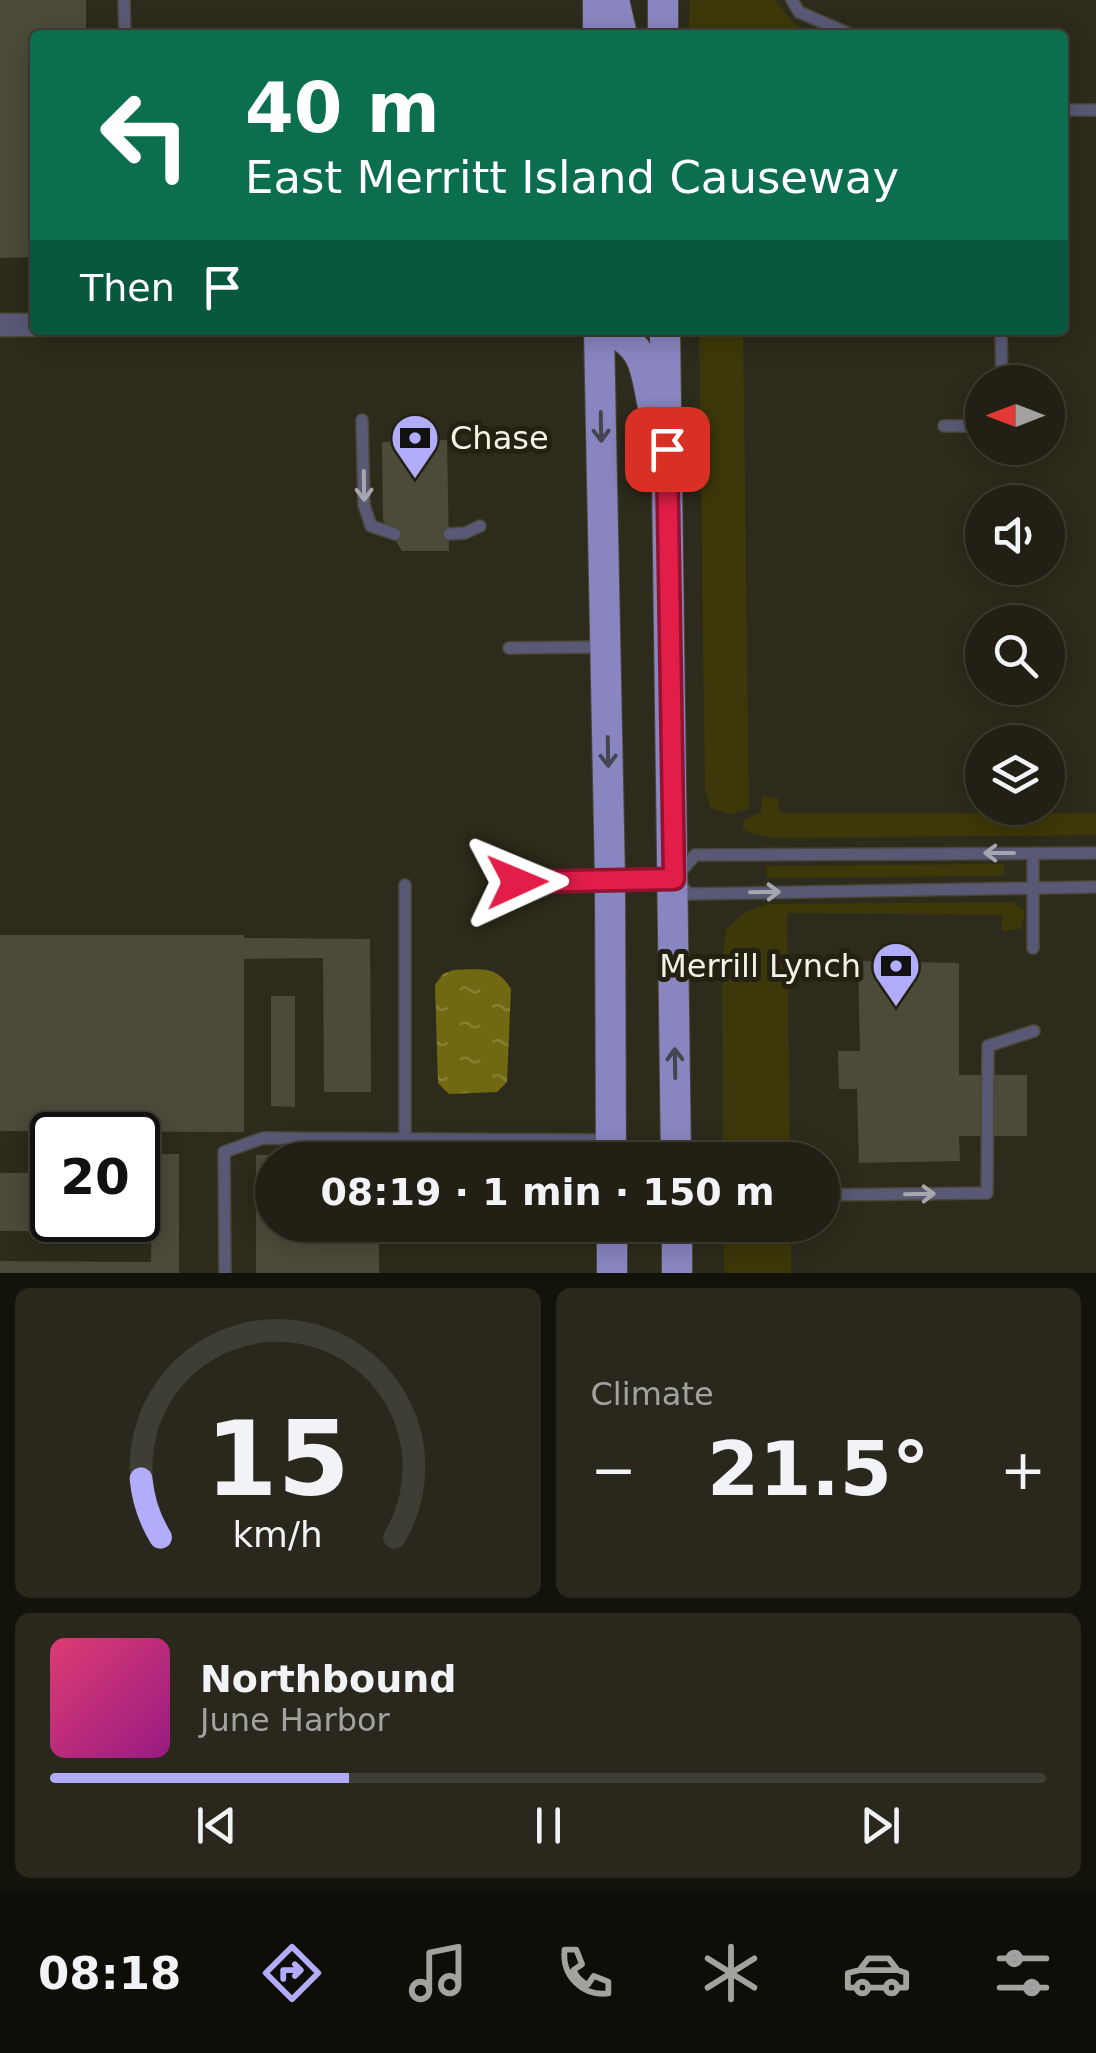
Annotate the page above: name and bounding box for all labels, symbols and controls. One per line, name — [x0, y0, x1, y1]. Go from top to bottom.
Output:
text: 40 m — [245, 67, 440, 149]
icon: left — [80, 70, 210, 200]
text: East Merritt Island Causeway — [245, 151, 899, 204]
icon: arrive — [195, 260, 250, 315]
text: Then — [80, 266, 175, 310]
north arrow — [965, 365, 1065, 465]
map controls — [965, 365, 1065, 825]
pin — [625, 407, 710, 492]
one-way arrow — [592, 410, 610, 443]
bank icon: Chase — [389, 412, 441, 480]
place label: Chase — [450, 419, 549, 457]
icon: arrive — [640, 422, 695, 477]
one-way arrow — [354, 469, 373, 501]
button: sound — [965, 485, 1065, 585]
button: search — [965, 605, 1065, 705]
button: layers — [965, 725, 1065, 825]
one-way arrow — [598, 736, 617, 768]
position arrow — [465, 830, 569, 934]
one-way arrow — [983, 844, 1016, 862]
one-way arrow — [749, 883, 781, 902]
bank icon: Merrill Lynch — [870, 940, 922, 1008]
place label: Merrill Lynch — [659, 947, 861, 985]
one-way arrow — [666, 1047, 685, 1079]
speed limit sign: 20 — [30, 1112, 160, 1242]
text: 08:19 · 1 min · 150 m — [320, 1170, 775, 1214]
one-way arrow — [903, 1184, 935, 1203]
text: Climate — [591, 1375, 714, 1413]
text: 15 — [205, 1398, 350, 1520]
text: 21.5° — [707, 1425, 930, 1513]
text: − — [591, 1438, 637, 1502]
text: + — [1000, 1438, 1046, 1502]
text: km/h — [233, 1514, 323, 1555]
text: Northbound — [200, 1657, 456, 1701]
text: June Harbor — [200, 1701, 390, 1739]
icon: previous — [189, 1798, 244, 1853]
icon: pause — [521, 1798, 576, 1853]
icon: next — [853, 1798, 908, 1853]
icon: directions — [257, 1938, 327, 2008]
icon: music — [403, 1938, 473, 2008]
icon: phone — [550, 1938, 620, 2008]
icon: climate — [696, 1938, 766, 2008]
icon: car — [842, 1938, 912, 2008]
icon: filters — [988, 1938, 1058, 2008]
text: 08:18 — [38, 1947, 181, 2000]

